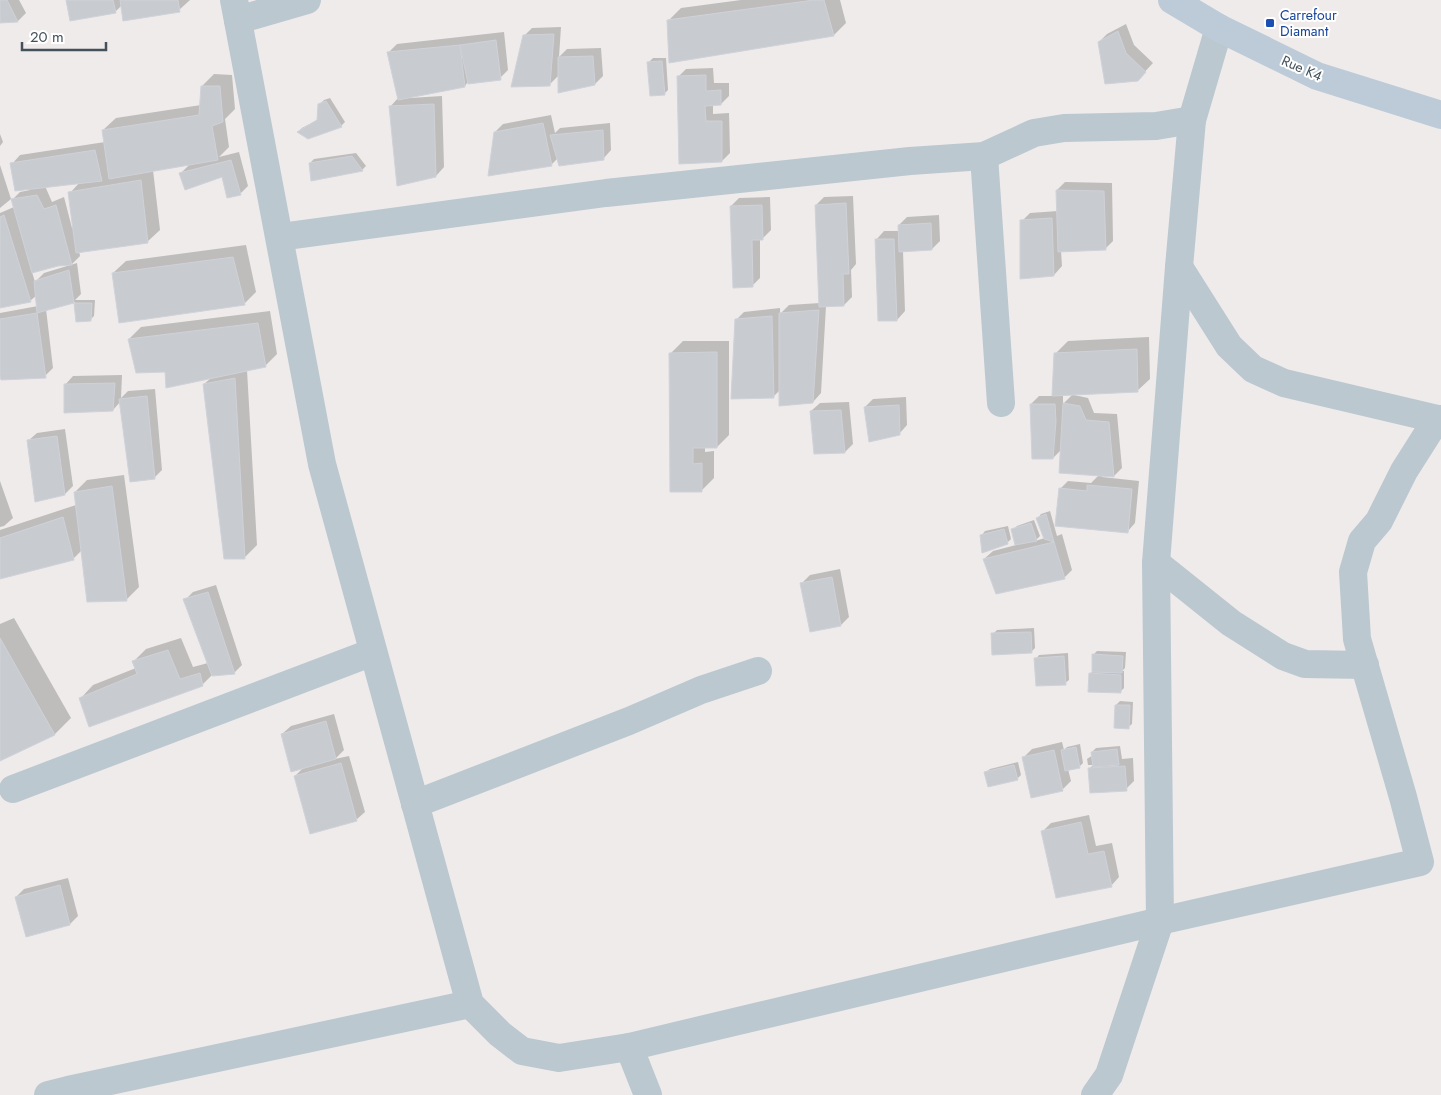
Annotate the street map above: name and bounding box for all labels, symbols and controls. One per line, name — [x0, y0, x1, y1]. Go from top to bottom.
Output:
place label: Carrefour Diamant — [1280, 5, 1337, 41]
marker: Carrefour Diamant — [1264, 17, 1276, 29]
scale bar — [22, 20, 106, 52]
text: 20 m — [30, 26, 64, 48]
street label: Rue K4 — [1278, 50, 1326, 86]

